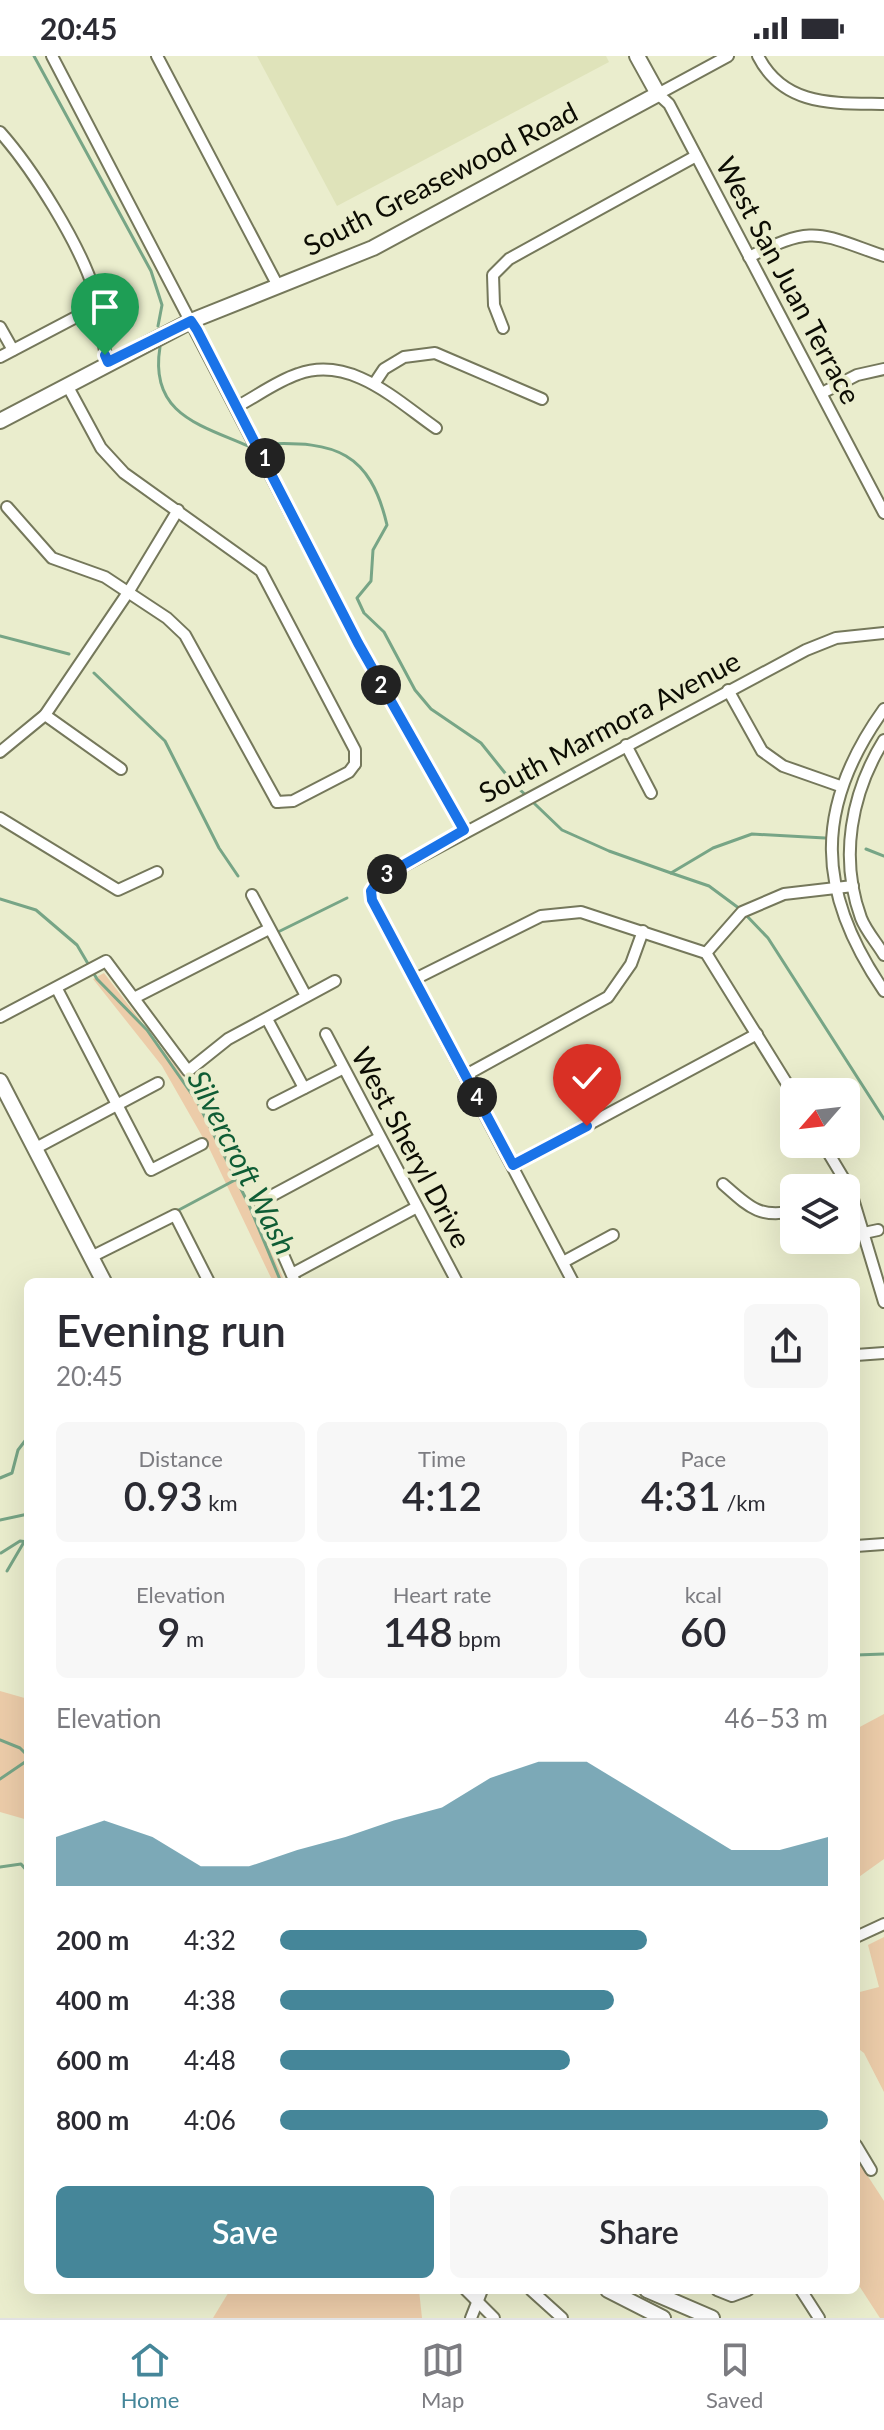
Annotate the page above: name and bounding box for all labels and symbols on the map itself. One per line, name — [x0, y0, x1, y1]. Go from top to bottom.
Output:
street label: South Greasewood Road — [297, 94, 583, 262]
street label: West San Juan Terrace — [709, 151, 869, 409]
pin — [71, 273, 139, 355]
pin: 1 — [245, 438, 285, 478]
street label: South Marmora Avenue — [473, 643, 745, 809]
pin: 2 — [361, 665, 401, 705]
pin: 3 — [367, 854, 407, 894]
street label: West Sheryl Drive — [345, 1041, 479, 1253]
pin — [553, 1044, 621, 1126]
water label: Silvercroft Wash — [181, 1064, 305, 1260]
pin: 4 — [457, 1077, 497, 1117]
north arrow — [780, 1078, 860, 1158]

